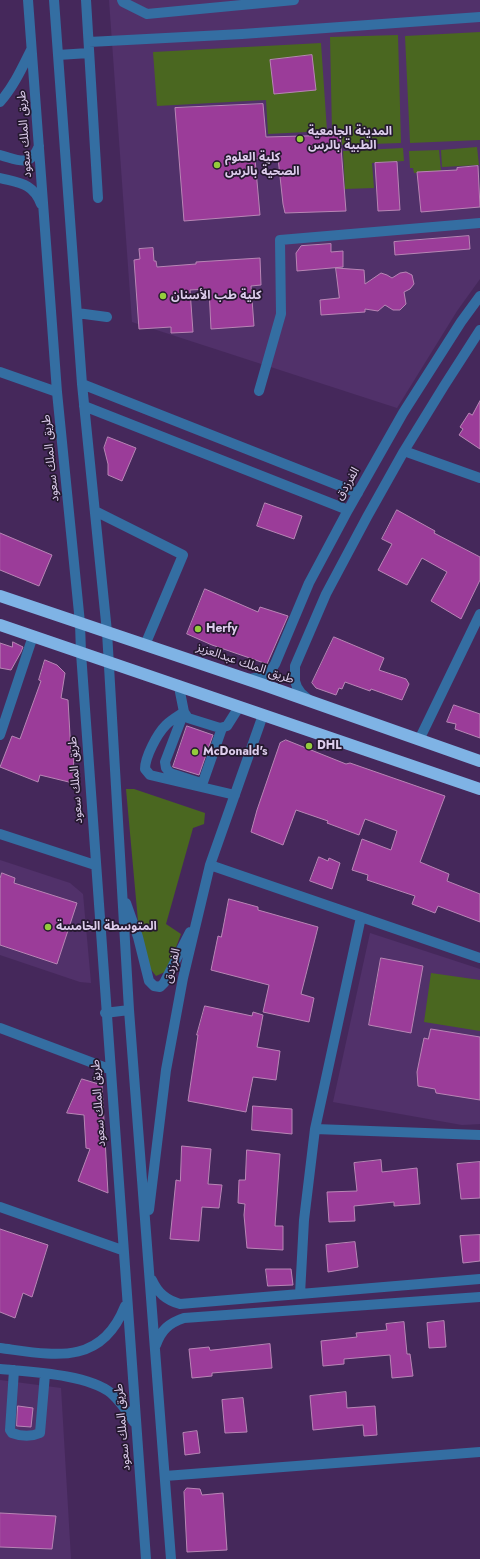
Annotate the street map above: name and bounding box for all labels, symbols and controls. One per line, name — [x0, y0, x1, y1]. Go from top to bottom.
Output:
street label: طريق الملك سعود — [15, 90, 35, 178]
place label: المدينة الجامعية الطبية بالرس — [308, 125, 392, 153]
marker: المدينة الجامعية الطبية بالرس — [295, 134, 305, 144]
place label: كلية العلوم الصحية بالرس — [225, 151, 300, 179]
marker: كلية العلوم الصحية بالرس — [212, 160, 222, 170]
place label: كلية طب الأسنان — [171, 289, 261, 303]
marker: كلية طب الأسنان — [158, 291, 168, 301]
street label: طريق الملك سعود — [39, 414, 63, 502]
street label: الفرزدق — [333, 465, 363, 503]
place label: Herfy — [206, 622, 238, 636]
marker: Herfy — [193, 624, 203, 634]
street label: طريق الملك عبدالعزيز — [194, 641, 296, 687]
street label: طريق الملك سعود — [66, 736, 86, 824]
place label: DHL — [317, 739, 342, 753]
marker: DHL — [304, 741, 314, 751]
place label: McDonald's — [203, 745, 267, 759]
marker: McDonald's — [190, 747, 200, 757]
place label: المتوسطة الخامسة — [56, 920, 157, 934]
marker: المتوسطة الخامسة — [43, 922, 53, 932]
street label: الفرزدق — [162, 947, 184, 985]
street label: طريق الملك سعود — [89, 1059, 109, 1147]
street label: طريق الملك سعود — [112, 1383, 134, 1471]

